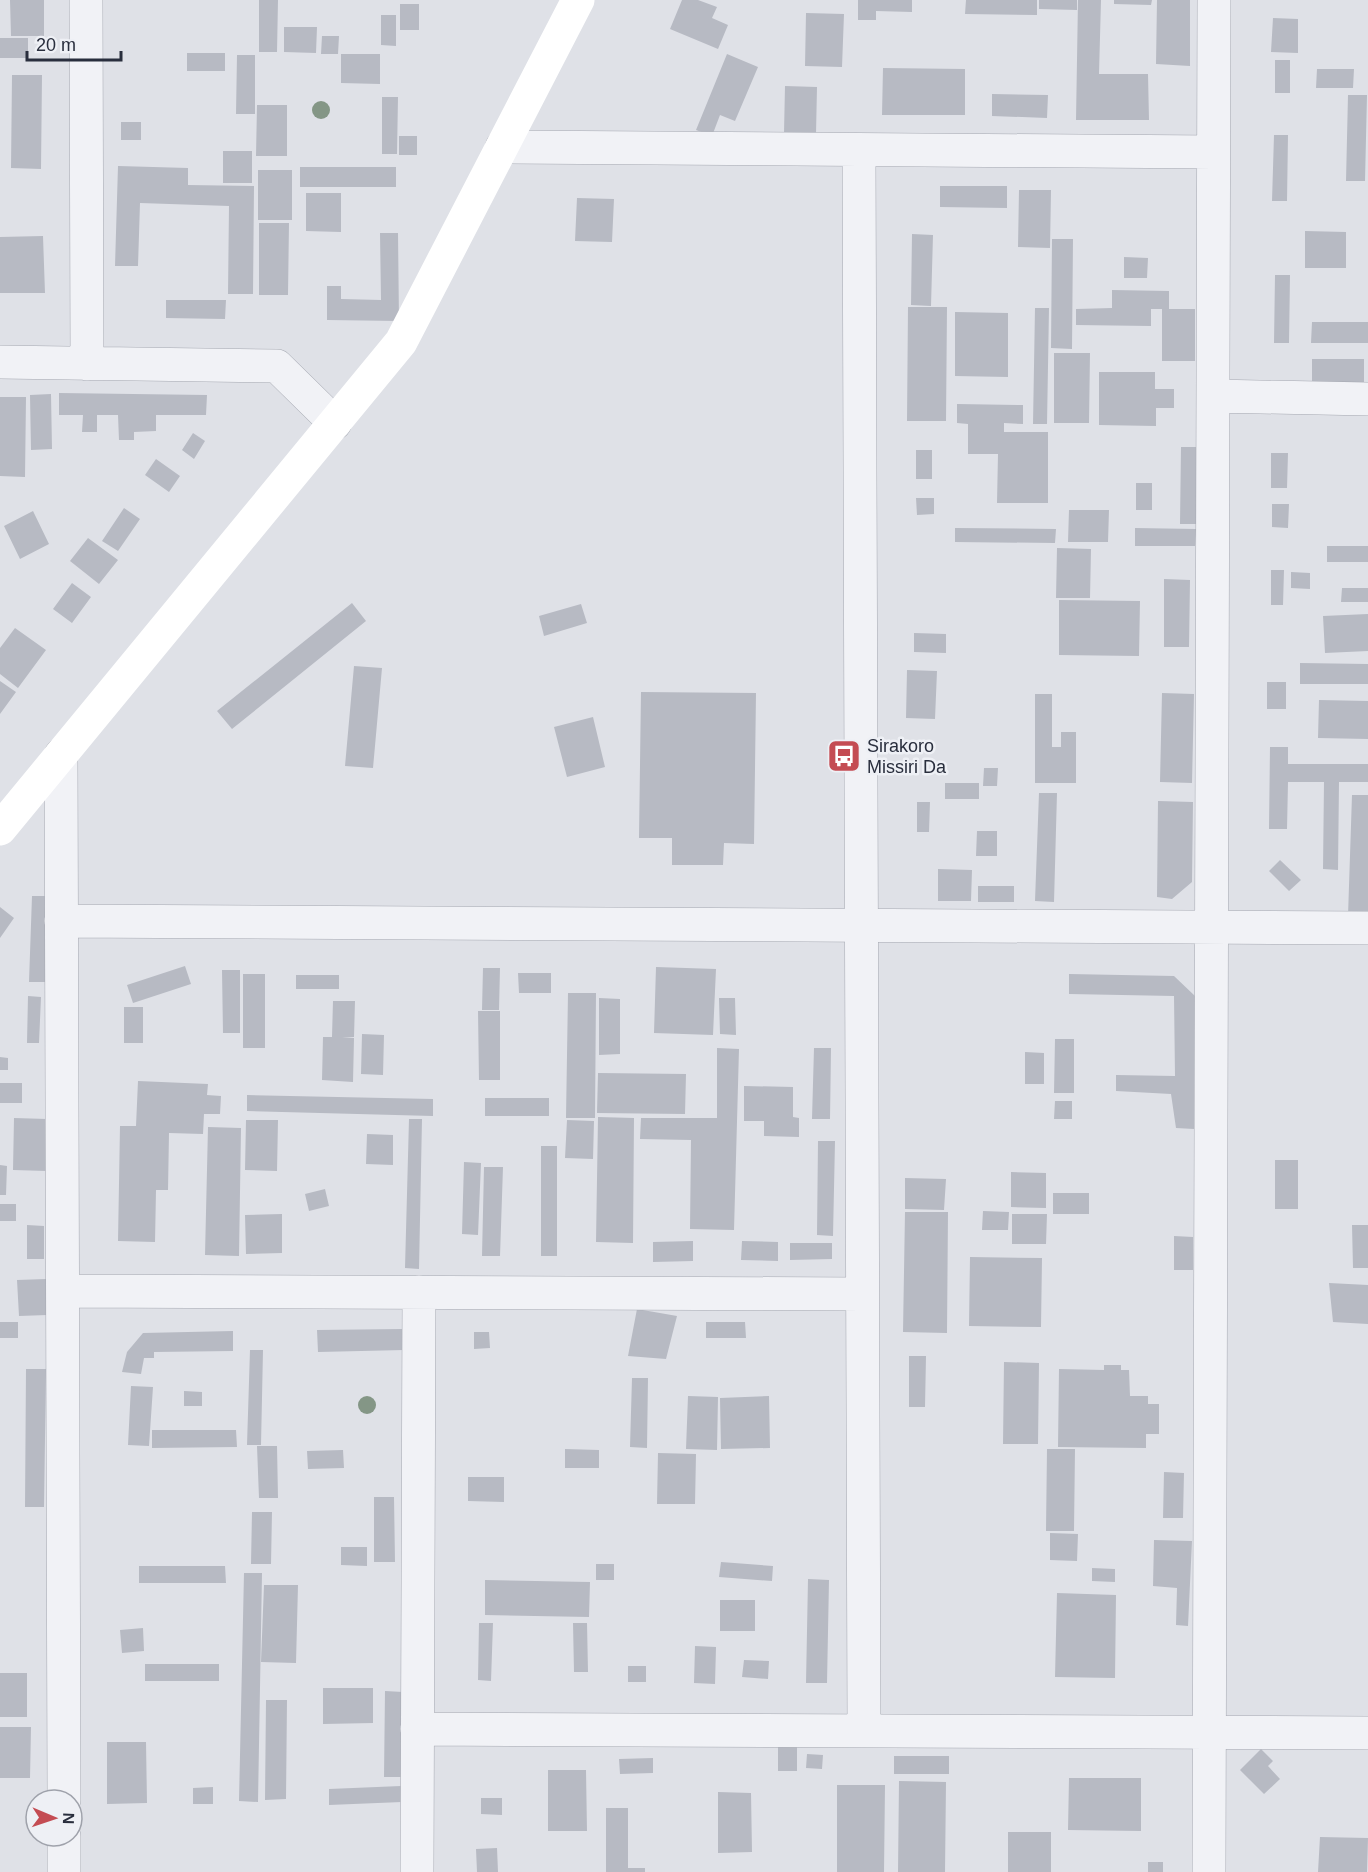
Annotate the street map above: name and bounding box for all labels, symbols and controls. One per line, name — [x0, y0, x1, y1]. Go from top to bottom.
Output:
scale bar — [27, 24, 122, 62]
text: 20 m — [36, 35, 76, 55]
place label: Sirakoro Missiri Da — [867, 736, 947, 777]
bus stop icon: Sirakoro Missiri Da — [826, 738, 862, 774]
north arrow — [24, 1788, 84, 1848]
text: N — [60, 1812, 77, 1825]

